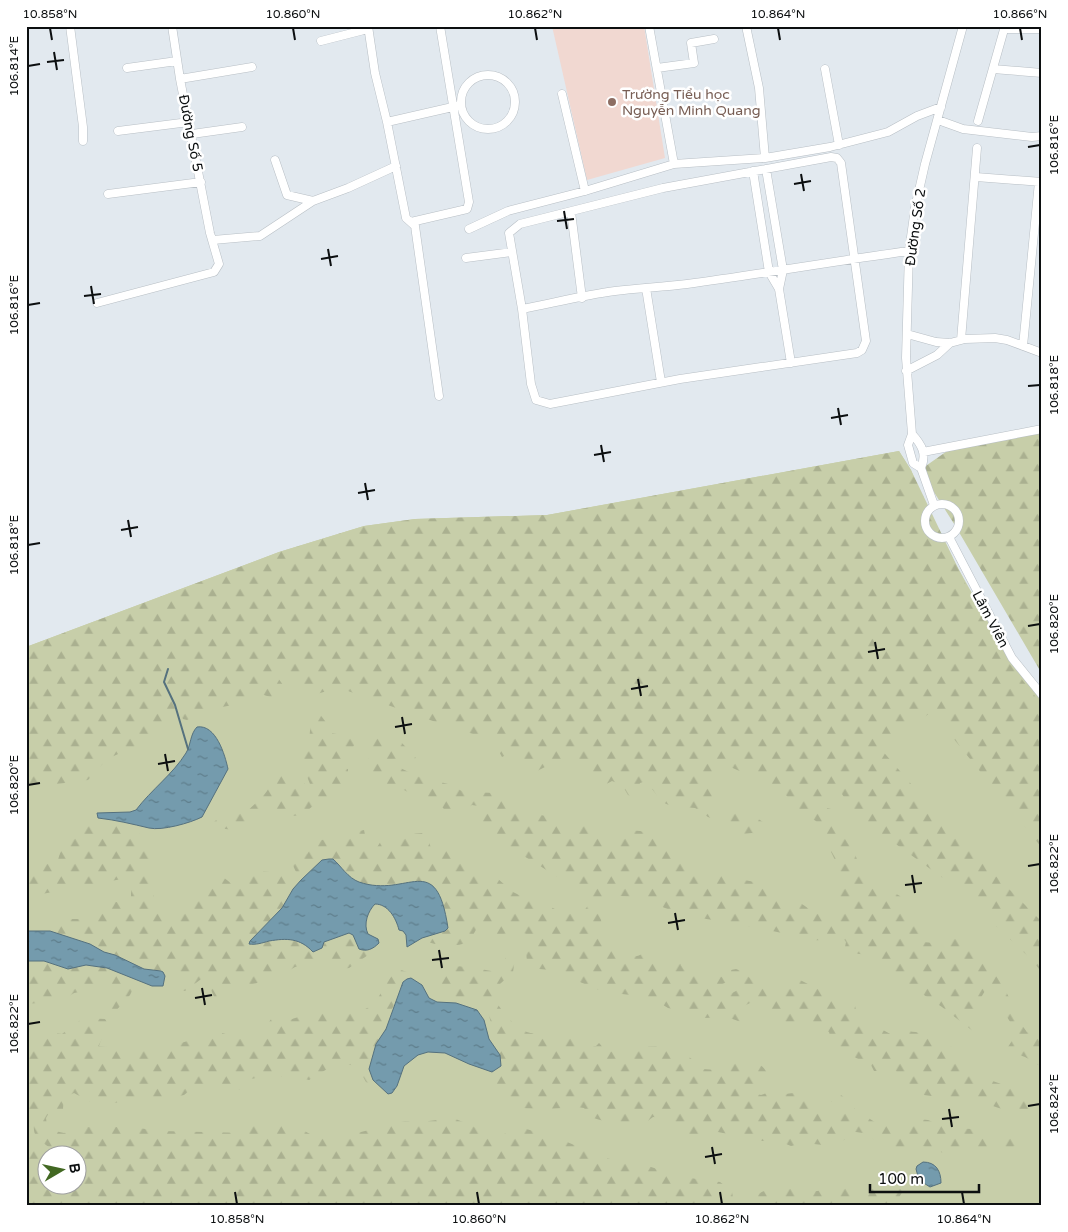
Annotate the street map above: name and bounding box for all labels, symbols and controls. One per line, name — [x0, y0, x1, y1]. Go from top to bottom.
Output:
text: 10.858°N — [23, 7, 77, 21]
text: 10.860°N — [266, 7, 320, 21]
text: 10.862°N — [508, 7, 562, 21]
text: 10.864°N — [751, 7, 805, 21]
text: 10.866°N — [993, 7, 1047, 21]
text: 106.814°E — [7, 35, 21, 96]
place label: Trường Tiểu học Nguyễn Minh Quang — [622, 86, 761, 119]
street label: Đường Số 5 — [175, 93, 206, 173]
marker: Trường Tiểu học Nguyễn Minh Quang — [606, 96, 618, 108]
text: 106.816°E — [1047, 114, 1061, 175]
street label: Đường Số 2 — [902, 187, 929, 267]
text: 106.816°E — [7, 274, 21, 335]
text: 106.818°E — [1047, 354, 1061, 415]
text: 106.818°E — [7, 514, 21, 575]
street label: Lâm Viên — [969, 588, 1013, 651]
text: 106.820°E — [1047, 593, 1061, 654]
text: 106.820°E — [7, 754, 21, 815]
text: 106.822°E — [1047, 833, 1061, 894]
text: 106.822°E — [7, 993, 21, 1054]
text: 106.824°E — [1047, 1073, 1061, 1134]
north arrow — [38, 1144, 88, 1194]
text: B — [65, 1162, 84, 1174]
scale bar — [870, 1162, 979, 1194]
text: 100 m — [878, 1170, 924, 1188]
text: 10.858°N — [210, 1212, 264, 1226]
text: 10.860°N — [452, 1212, 506, 1226]
text: 10.862°N — [695, 1212, 749, 1226]
text: 10.864°N — [937, 1212, 991, 1226]

